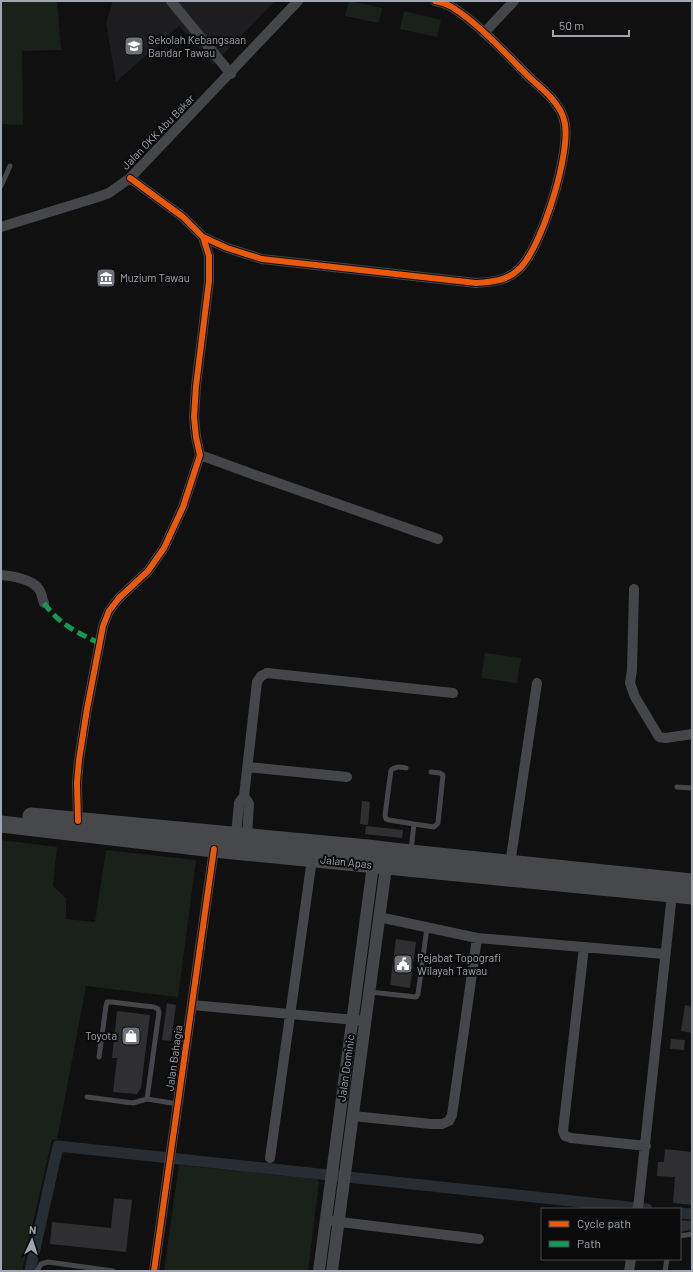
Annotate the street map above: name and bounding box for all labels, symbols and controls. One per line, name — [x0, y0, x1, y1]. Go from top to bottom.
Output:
scale bar — [553, 12, 629, 38]
text: 50 m — [559, 18, 584, 32]
place label: Sekolah Kebangsaan Bandar Tawau — [148, 33, 246, 59]
school or university icon: Sekolah Kebangsaan Bandar Tawau — [123, 35, 145, 57]
street label: Jalan OKK Abu Bakar — [119, 92, 197, 172]
museum icon: Muzium Tawau — [95, 267, 117, 289]
place label: Muzium Tawau — [120, 271, 190, 284]
street label: Jalan Apas — [320, 852, 373, 871]
place label: Pejabat Topografi Wilayah Tawau — [417, 951, 501, 977]
public building icon: Pejabat Topografi Wilayah Tawau — [392, 953, 414, 975]
street label: Jalan Bahagia — [162, 1024, 185, 1092]
shop icon: Toyota — [120, 1025, 142, 1047]
place label: Toyota — [85, 1029, 117, 1042]
street label: Jalan Dominic — [334, 1033, 357, 1102]
legend — [541, 1208, 681, 1260]
text: Cycle path — [577, 1216, 631, 1230]
north arrow — [12, 1220, 52, 1260]
text: N — [29, 1223, 37, 1236]
text: Path — [577, 1236, 601, 1250]

